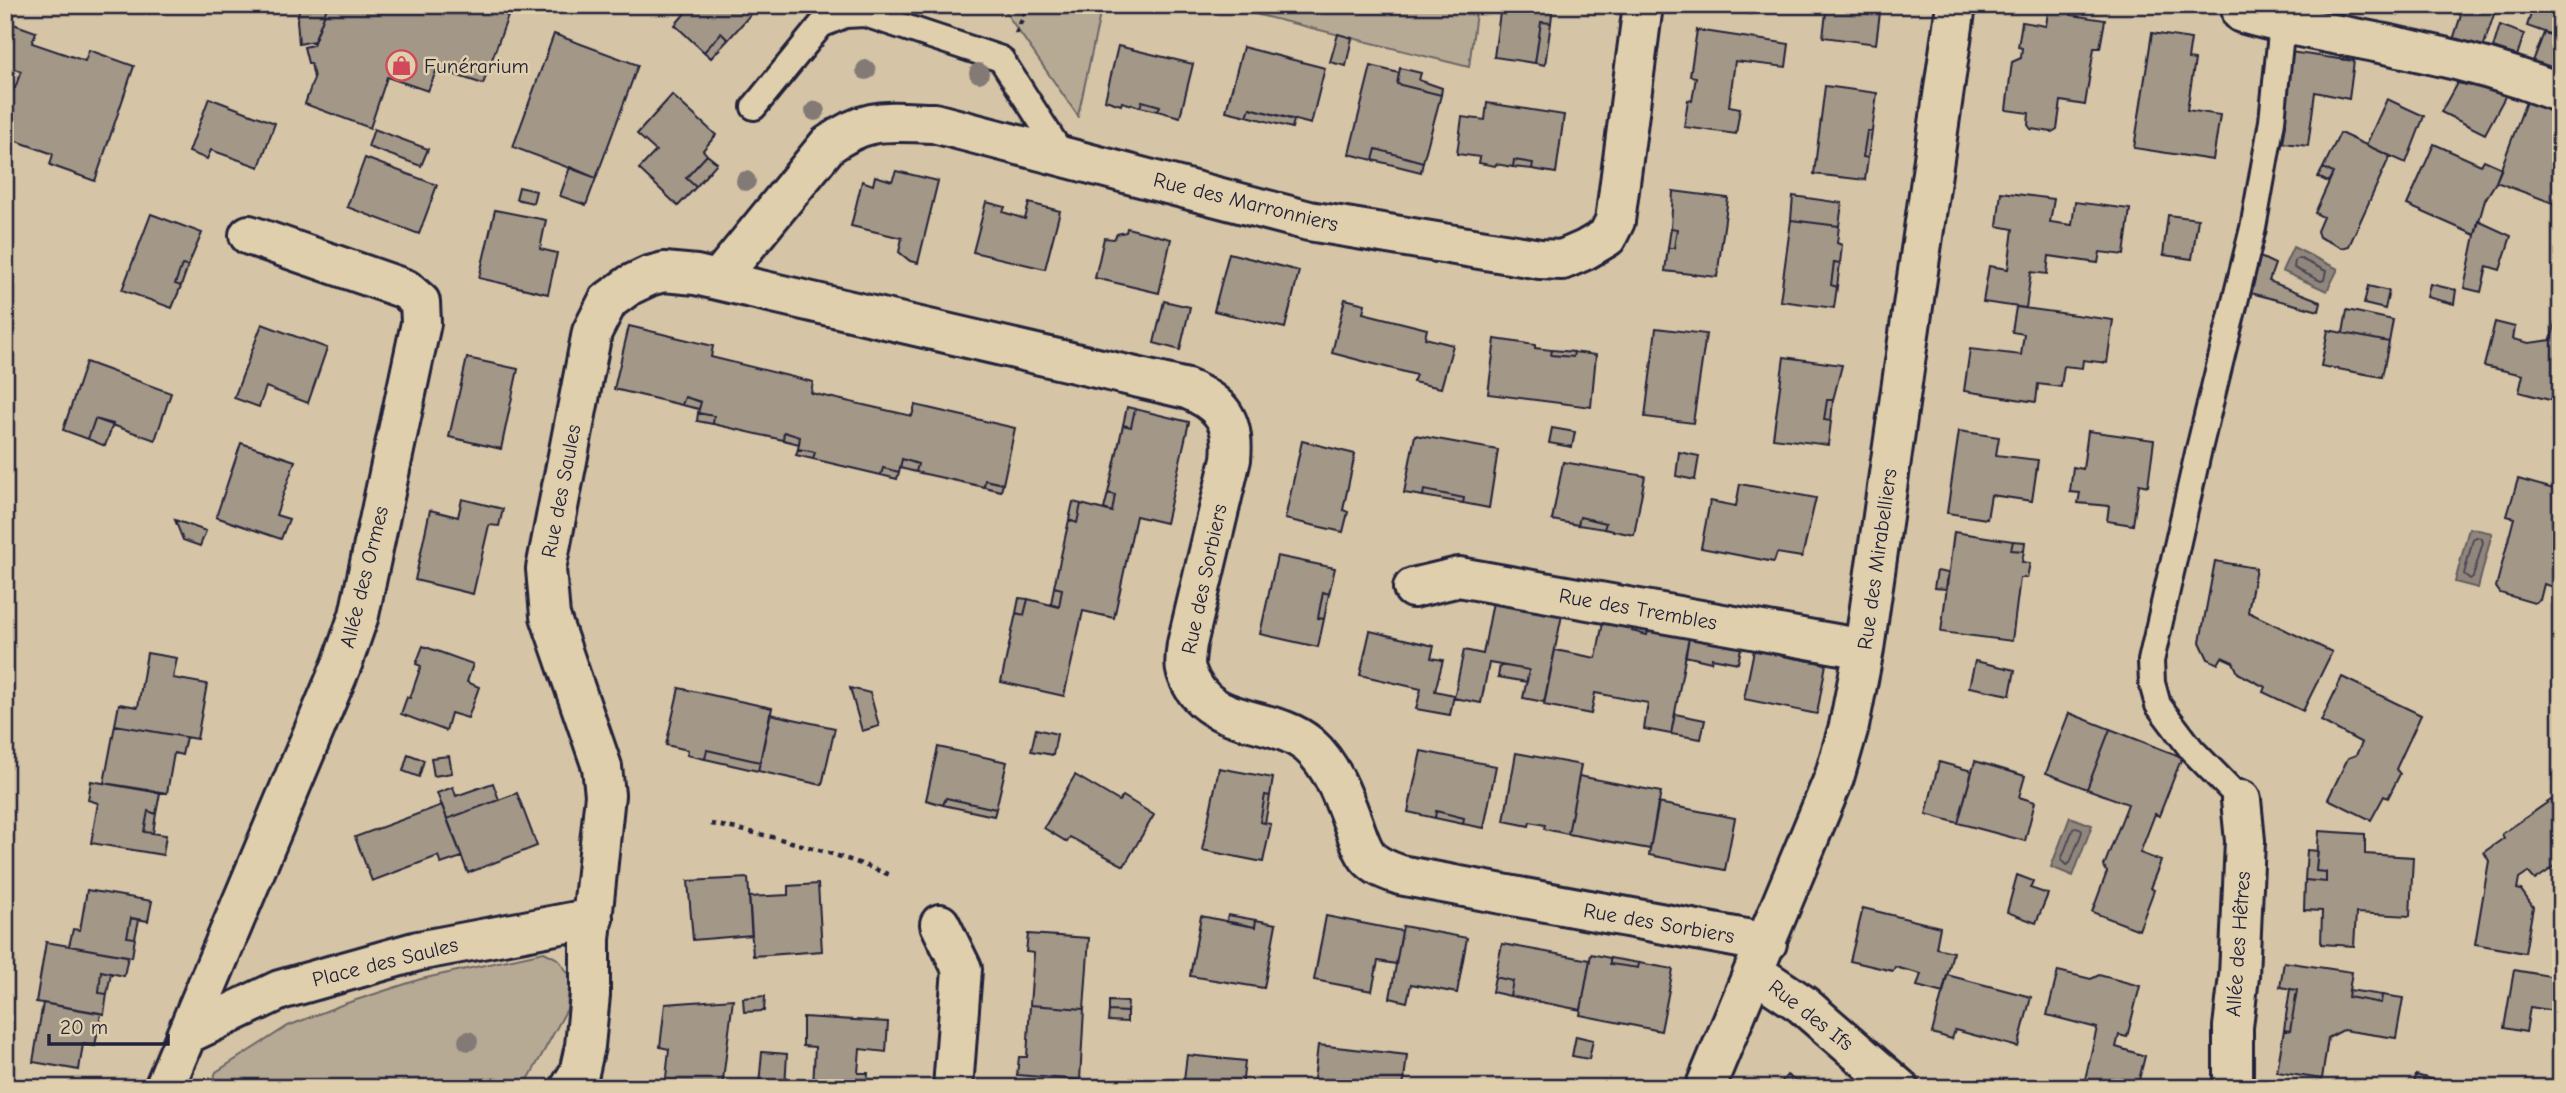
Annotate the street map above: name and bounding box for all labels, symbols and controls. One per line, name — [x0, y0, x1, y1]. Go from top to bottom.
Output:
shop icon: Funérarium — [384, 49, 418, 83]
place label: Funérarium — [424, 54, 529, 78]
street label: Rue des Marronniers — [1151, 167, 1341, 237]
street label: Rue des Saules — [536, 422, 586, 560]
street label: Rue des Mirabelliers — [1852, 467, 1902, 651]
street label: Rue des Sorbiers — [1176, 502, 1232, 656]
street label: Allée des Ormes — [335, 504, 393, 650]
street label: Rue des Trembles — [1557, 583, 1719, 635]
street label: Allée des Hêtres — [2221, 870, 2255, 1018]
street label: Rue des Sorbiers — [1582, 898, 1736, 948]
street label: Place des Saules — [310, 932, 460, 992]
street label: Rue des Ifs — [1764, 974, 1858, 1056]
scale bar — [49, 1002, 168, 1046]
text: 20 m — [60, 1015, 108, 1039]

